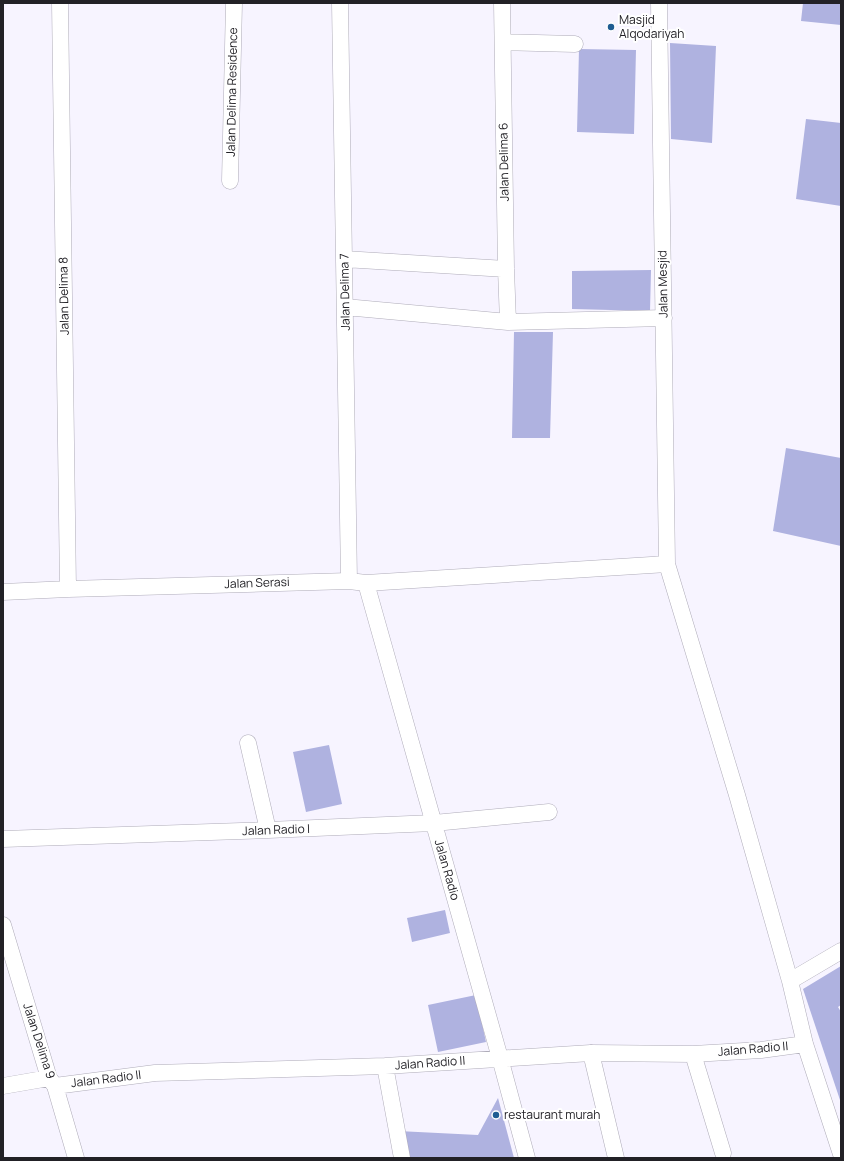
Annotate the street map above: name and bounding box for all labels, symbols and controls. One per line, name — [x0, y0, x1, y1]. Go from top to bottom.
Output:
place label: Masjid Alqodariyah — [619, 11, 684, 42]
marker: Masjid Alqodariyah — [606, 22, 616, 32]
street label: Jalan Delima Residence — [222, 27, 241, 157]
street label: Jalan Delima 6 — [494, 123, 513, 201]
street label: Jalan Mesjid — [653, 250, 672, 318]
street label: Jalan Delima 7 — [335, 253, 354, 331]
street label: Jalan Delima 8 — [54, 257, 73, 335]
street label: Jalan Serasi — [224, 573, 290, 592]
street label: Jalan Radio I — [242, 820, 310, 839]
street label: Jalan Radio — [431, 837, 464, 902]
street label: Jalan Delima 9 — [19, 1001, 60, 1081]
street label: Jalan Radio II — [717, 1037, 789, 1060]
street label: Jalan Radio II — [394, 1052, 466, 1073]
street label: Jalan Radio II — [70, 1066, 142, 1091]
place label: restaurant murah — [504, 1106, 600, 1123]
marker: restaurant murah — [491, 1110, 501, 1120]

